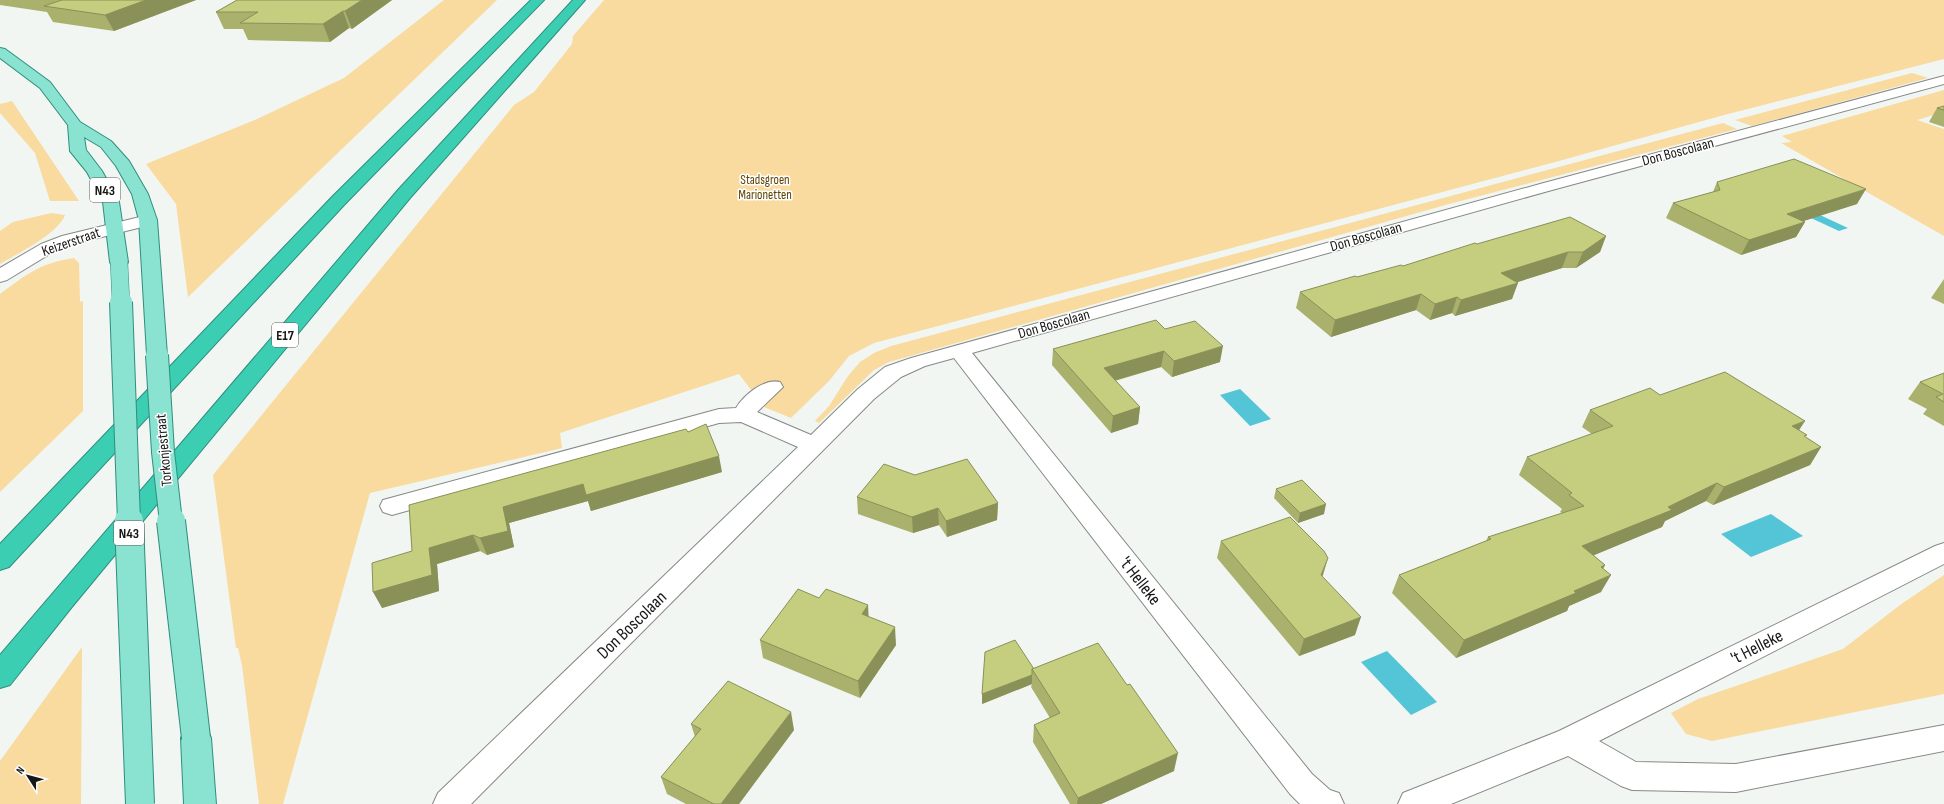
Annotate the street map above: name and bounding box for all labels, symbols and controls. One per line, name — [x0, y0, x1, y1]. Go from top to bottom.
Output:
street label: Don Boscolaan — [1640, 133, 1716, 171]
park label: Stadsgroen Marionetten — [738, 172, 792, 203]
road number: N43 — [90, 178, 120, 202]
street label: Don Boscolaan — [1328, 218, 1404, 256]
street label: Keizerstraat — [39, 223, 103, 261]
street label: Don Boscolaan — [1016, 305, 1092, 343]
road number: E17 — [272, 323, 298, 347]
street label: Torkonjestraat — [151, 413, 177, 487]
road number: N43 — [114, 521, 144, 545]
street label: 't Helleke — [1115, 553, 1165, 609]
street label: Don Boscolaan — [593, 587, 671, 663]
street label: 't Helleke — [1728, 625, 1786, 669]
north arrow — [8, 756, 48, 796]
text: N — [13, 764, 27, 777]

